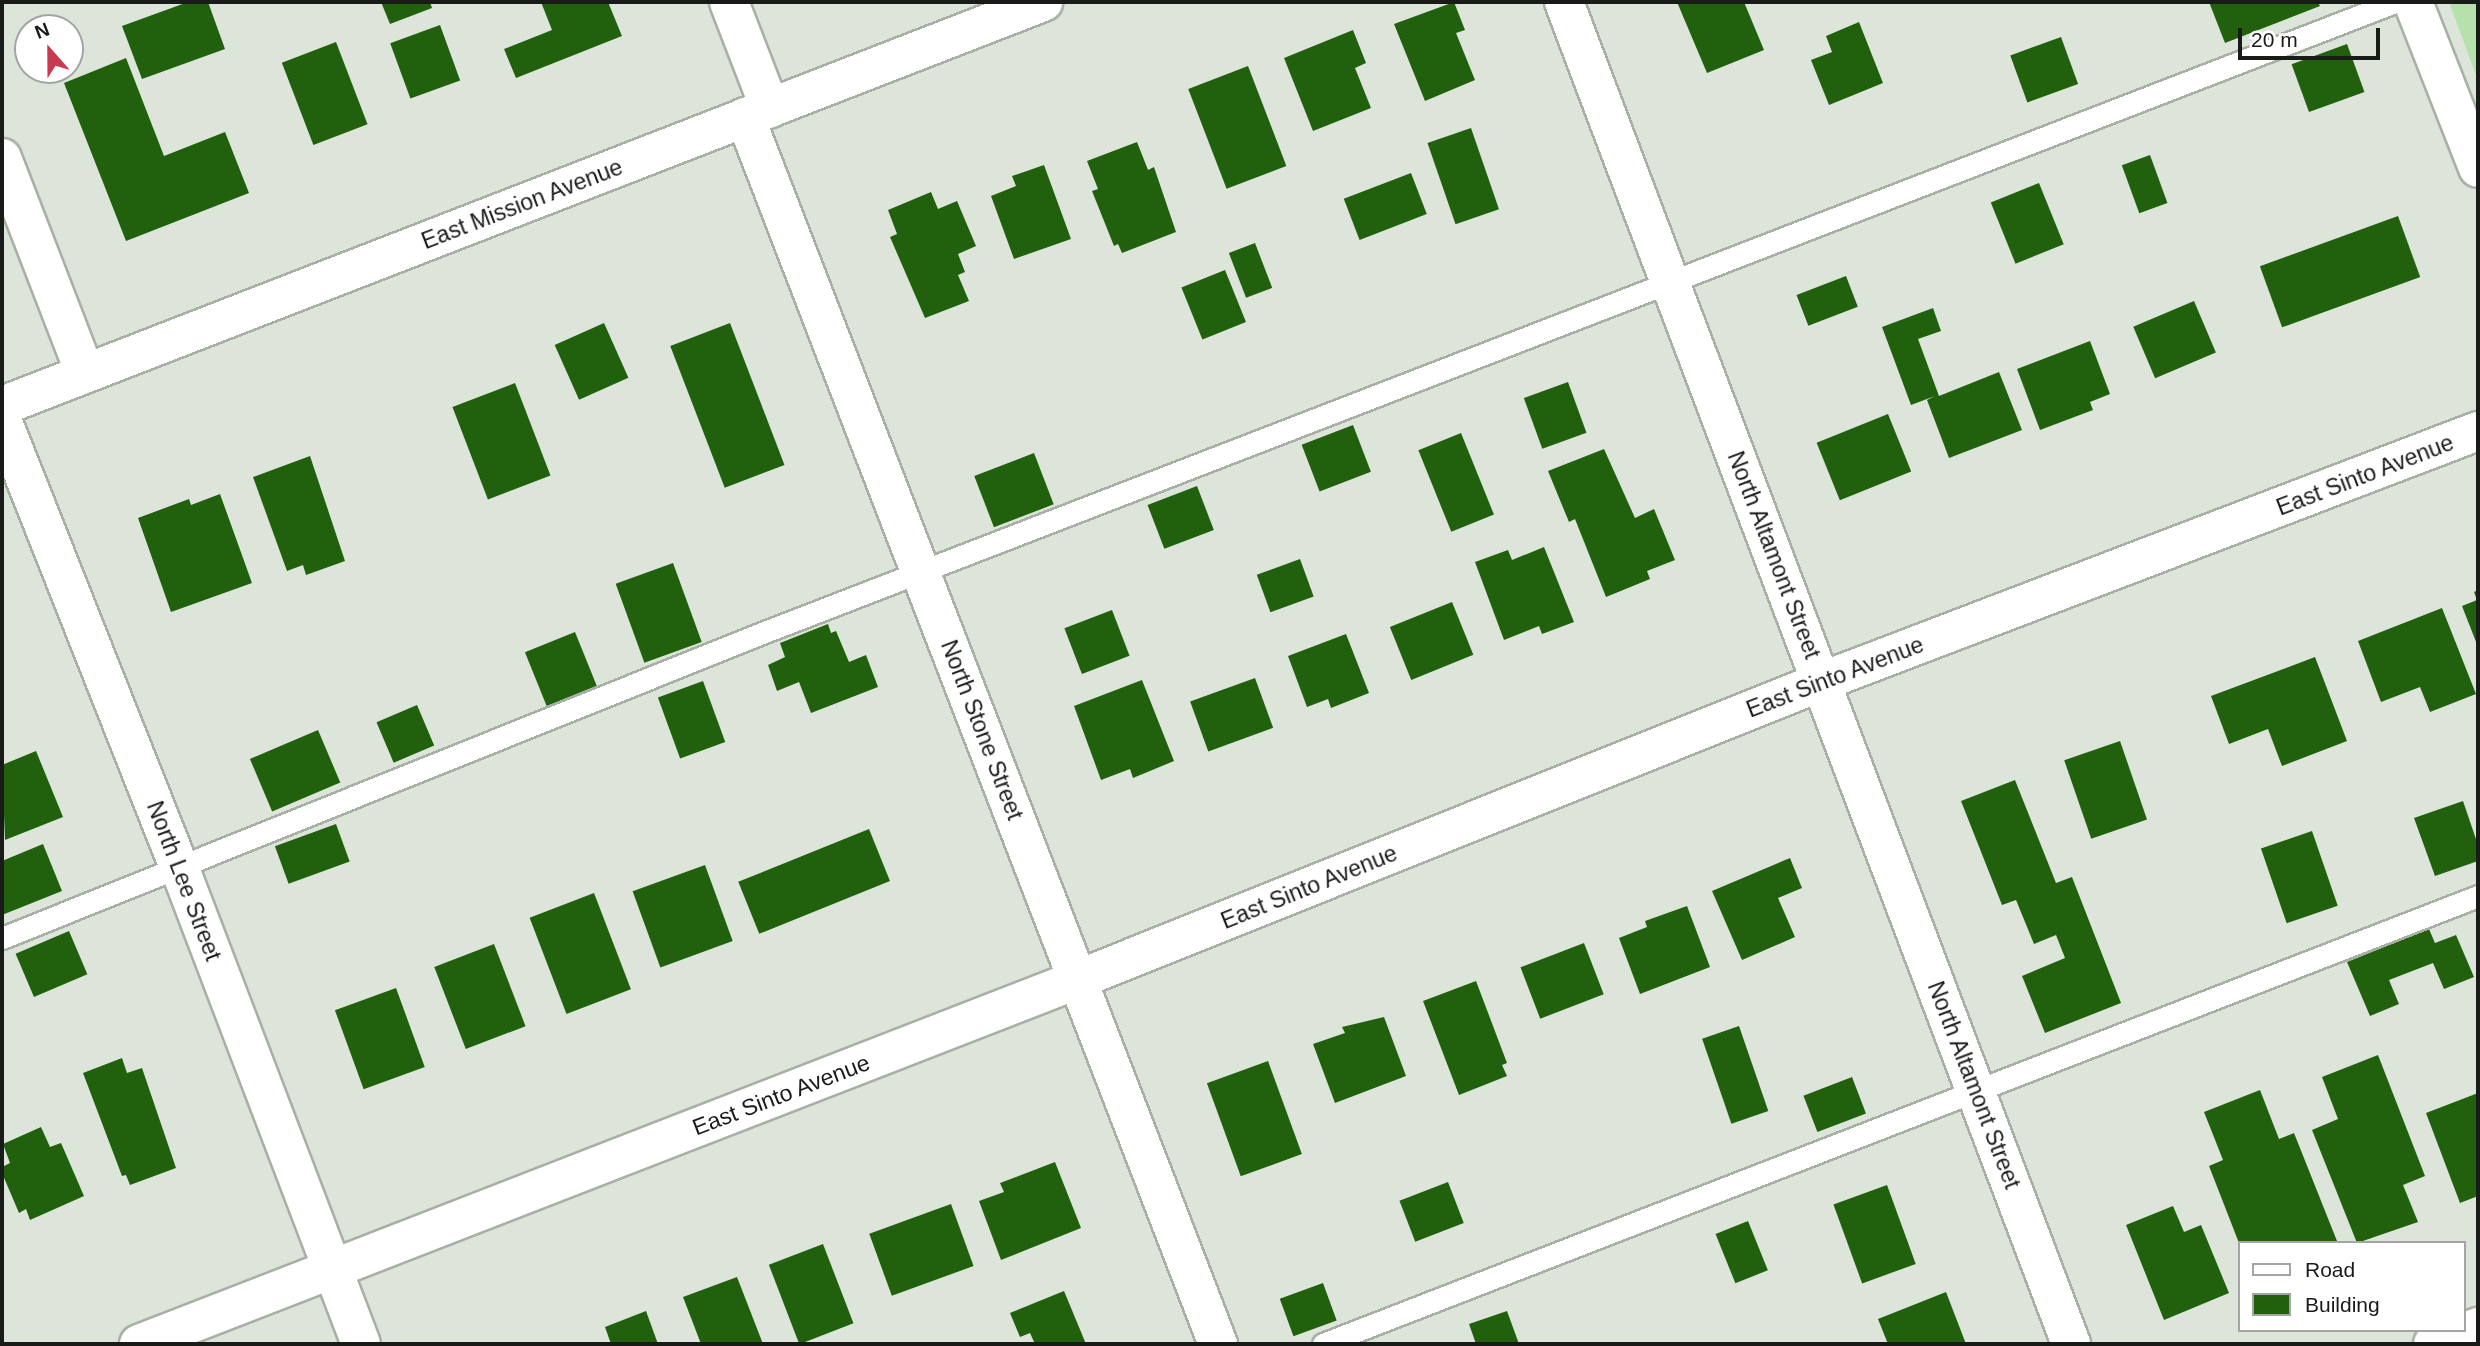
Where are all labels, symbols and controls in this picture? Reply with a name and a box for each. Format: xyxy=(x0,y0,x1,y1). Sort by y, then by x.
north arrow xyxy=(14,14,84,84)
scale bar xyxy=(2242,14,2384,58)
text: N xyxy=(32,19,52,43)
text: 20 m xyxy=(2251,28,2298,51)
street label: East Mission Avenue xyxy=(417,153,627,255)
street label: East Sinto Avenue xyxy=(2272,428,2458,522)
street label: North Altamont Street xyxy=(1721,447,1827,663)
street label: East Sinto Avenue xyxy=(1742,630,1928,724)
street label: North Stone Street xyxy=(935,636,1029,824)
street label: North Lee Street xyxy=(141,797,227,965)
street label: East Sinto Avenue xyxy=(1216,839,1402,935)
street label: North Altamont Street xyxy=(1921,977,2027,1193)
street label: East Sinto Avenue xyxy=(688,1048,874,1142)
legend xyxy=(2238,1241,2466,1332)
text: Road xyxy=(2305,1258,2355,1281)
text: Building xyxy=(2305,1293,2380,1316)

